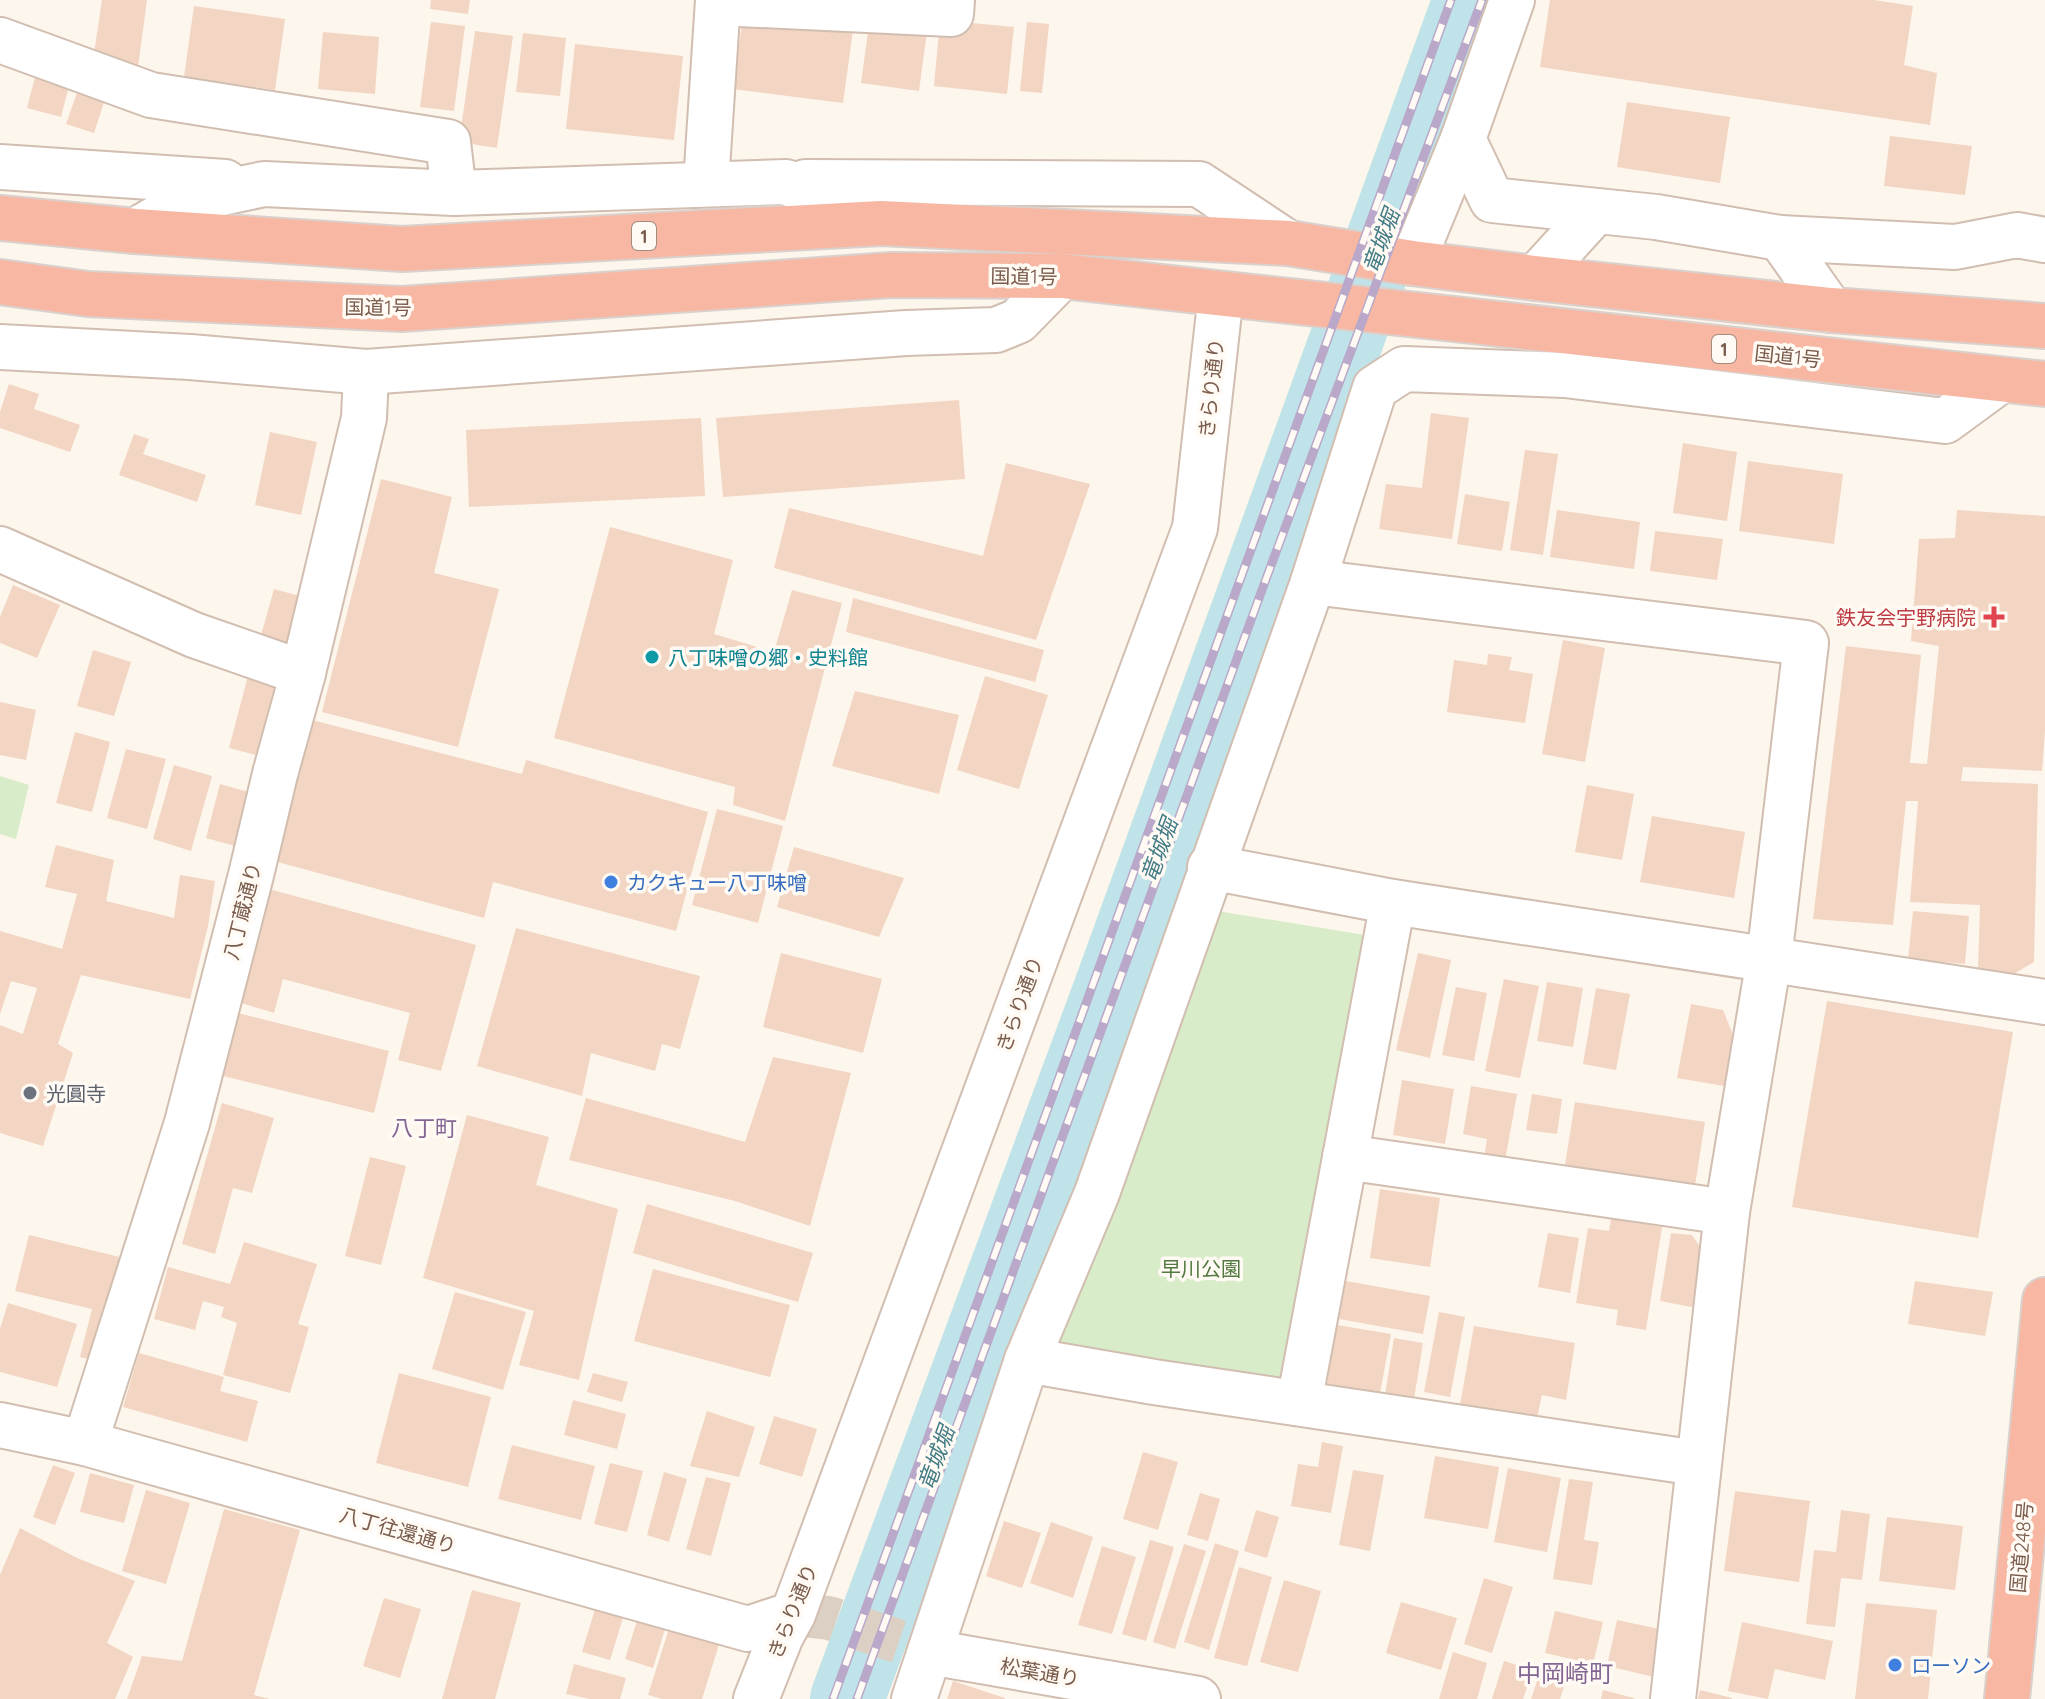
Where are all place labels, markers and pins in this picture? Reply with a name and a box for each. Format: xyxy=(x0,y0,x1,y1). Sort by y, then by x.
place label: 鉄友会宇野病院 xyxy=(1836,605,1976,630)
marker: 鉄友会宇野病院 xyxy=(1983,606,2005,628)
place label: 八丁味噌の郷・史料館 xyxy=(668,645,868,670)
marker: 八丁味噌の郷・史料館 xyxy=(643,648,661,666)
place label: カクキュー八丁味噌 xyxy=(627,870,807,895)
marker: カクキュー八丁味噌 xyxy=(602,873,620,891)
place label: 光圓寺 xyxy=(46,1081,106,1106)
marker: 光圓寺 xyxy=(21,1084,39,1102)
place label: ローソン xyxy=(1911,1653,1991,1678)
marker: ローソン xyxy=(1886,1656,1904,1674)

